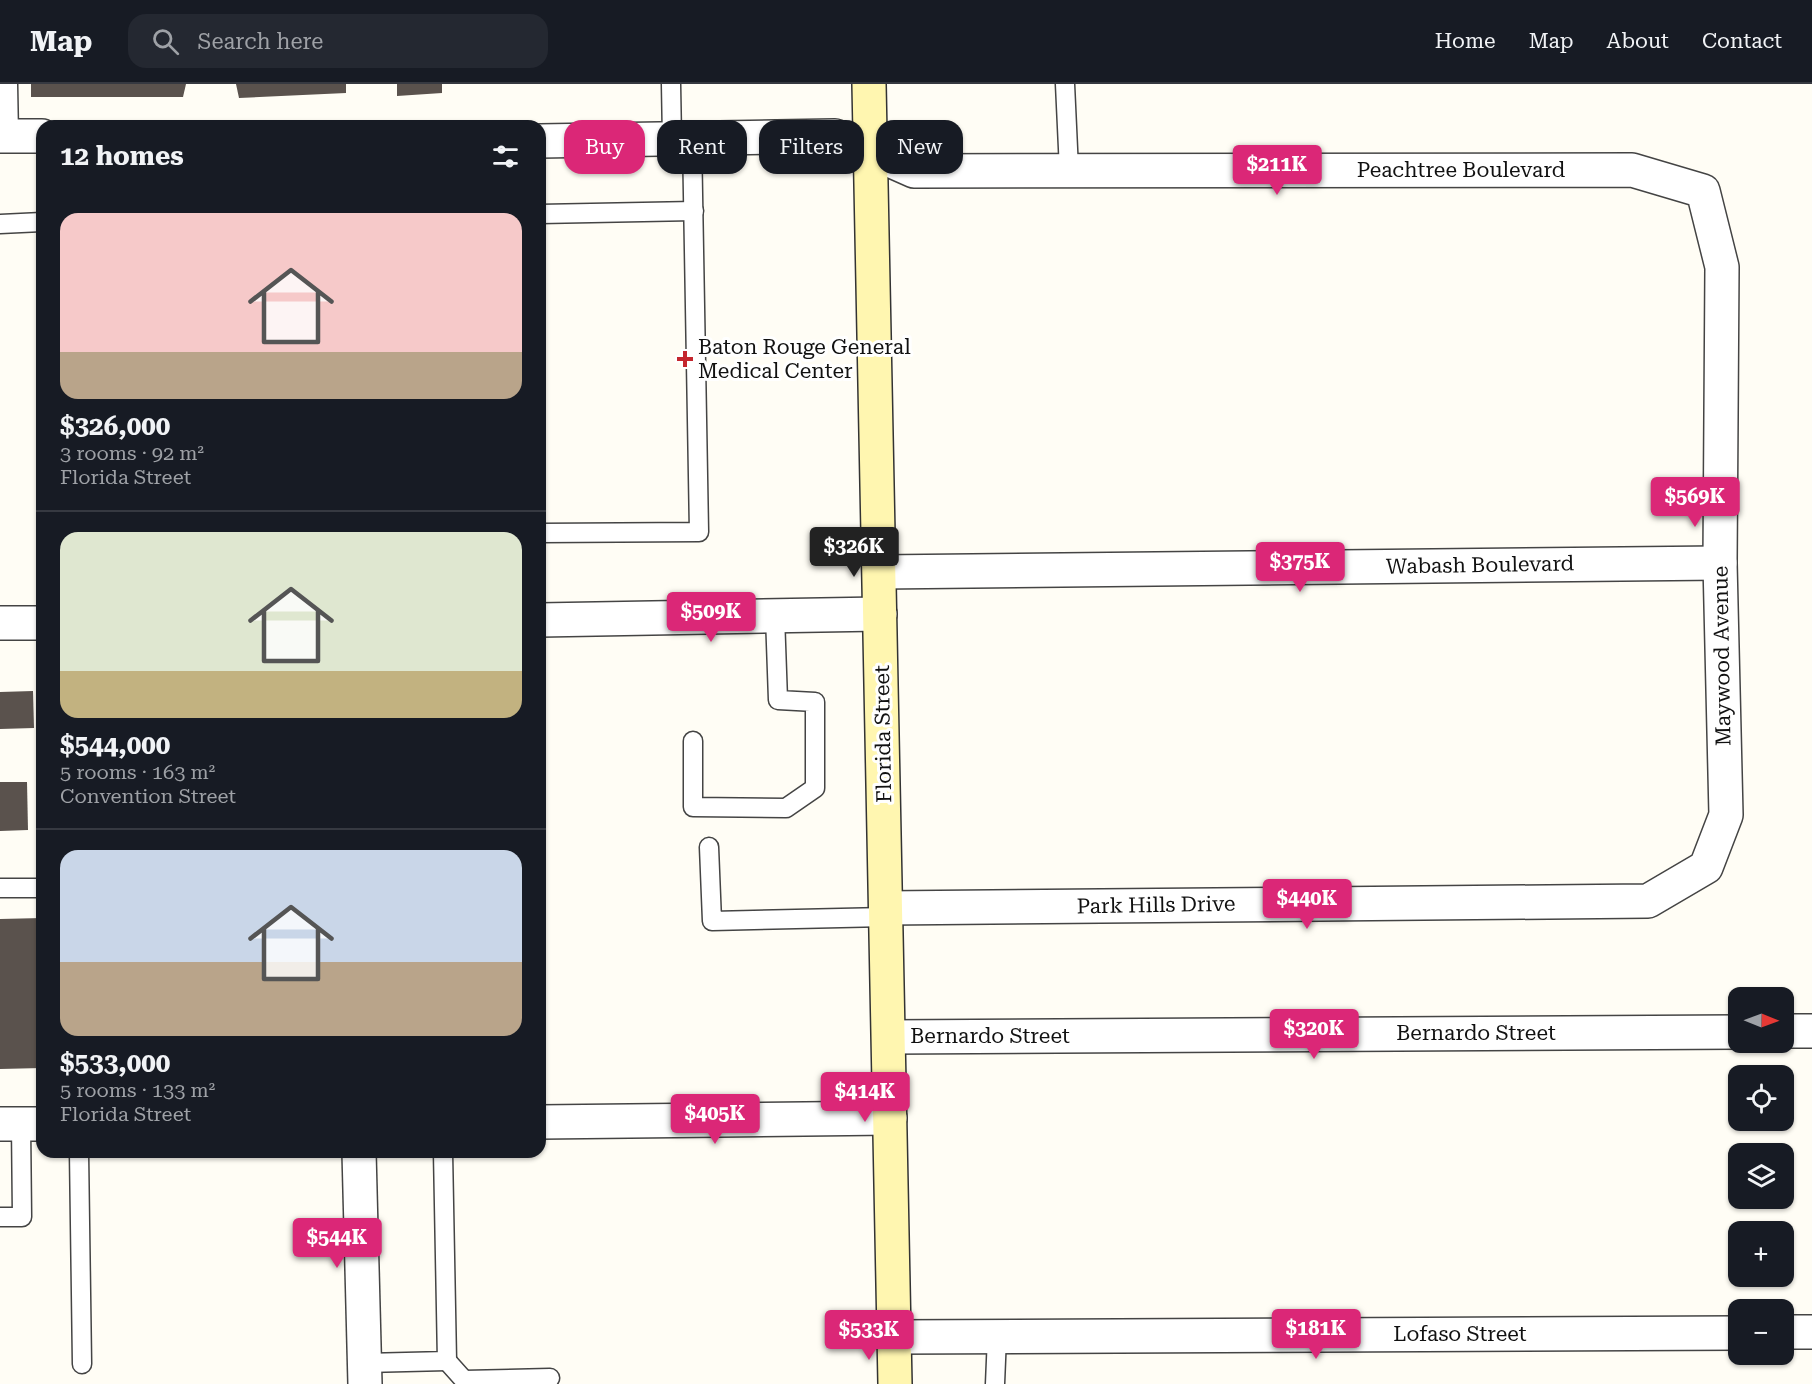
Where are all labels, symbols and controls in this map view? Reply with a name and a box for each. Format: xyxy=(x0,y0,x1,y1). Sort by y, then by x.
search box xyxy=(128,14,548,68)
text: Map xyxy=(30,25,92,58)
icon: search xyxy=(149,25,182,58)
text: Search here xyxy=(197,29,323,54)
text: Home xyxy=(1435,29,1496,53)
text: Map xyxy=(1529,29,1574,53)
text: About xyxy=(1607,29,1669,53)
text: Contact xyxy=(1702,29,1782,53)
chip: Buy xyxy=(564,120,645,174)
chip: Rent xyxy=(657,120,747,174)
chip: Filters xyxy=(759,120,864,174)
chip: New xyxy=(876,120,963,174)
icon: filters xyxy=(489,140,522,173)
text: 12 homes xyxy=(60,141,184,171)
pin: $211K xyxy=(1235,145,1319,196)
text: $211K xyxy=(1247,152,1307,176)
street label: Peachtree Boulevard xyxy=(1357,158,1566,182)
icon: home xyxy=(237,252,345,360)
place label: Baton Rouge General Medical Center xyxy=(698,335,911,383)
marker: Baton Rouge General Medical Center xyxy=(676,350,694,368)
text: $326,000 xyxy=(60,411,170,441)
text: 3 rooms · 92 m² xyxy=(60,441,204,465)
text: Florida Street xyxy=(60,465,191,489)
pin: $569K xyxy=(1653,477,1737,528)
text: $569K xyxy=(1665,484,1725,508)
pin: $326K xyxy=(812,527,896,578)
text: $326K xyxy=(824,534,884,558)
pin: $375K xyxy=(1258,542,1342,593)
text: $375K xyxy=(1270,549,1330,573)
street label: Wabash Boulevard xyxy=(1386,551,1575,579)
street label: Maywood Avenue xyxy=(1708,566,1736,746)
icon: home xyxy=(237,571,345,679)
pin: $509K xyxy=(669,592,753,643)
text: $509K xyxy=(681,599,741,623)
street label: Florida Street xyxy=(870,665,896,803)
text: $544,000 xyxy=(60,730,170,760)
text: 5 rooms · 163 m² xyxy=(60,760,215,784)
text: Convention Street xyxy=(60,784,236,808)
pin: $440K xyxy=(1265,879,1349,930)
text: $440K xyxy=(1277,886,1337,910)
icon: home xyxy=(237,889,345,997)
street label: Park Hills Drive xyxy=(1076,892,1236,918)
north arrow xyxy=(1728,987,1794,1053)
map controls xyxy=(1728,987,1794,1365)
pin: $320K xyxy=(1272,1009,1356,1060)
text: $320K xyxy=(1284,1016,1344,1040)
street label: Bernardo Street xyxy=(1396,1021,1556,1045)
street label: Bernardo Street xyxy=(910,1024,1070,1048)
text: $533,000 xyxy=(60,1048,170,1078)
button: locate xyxy=(1728,1065,1794,1131)
pin: $414K xyxy=(823,1072,907,1123)
text: 5 rooms · 133 m² xyxy=(60,1078,215,1102)
text: $414K xyxy=(835,1079,895,1103)
pin: $405K xyxy=(673,1094,757,1145)
text: $405K xyxy=(685,1101,745,1125)
text: Florida Street xyxy=(60,1102,191,1126)
button: layers xyxy=(1728,1143,1794,1209)
pin: $544K xyxy=(295,1218,379,1269)
button: + xyxy=(1728,1221,1794,1287)
text: $544K xyxy=(307,1225,367,1249)
button: − xyxy=(1728,1299,1794,1365)
pin: $181K xyxy=(1274,1309,1358,1360)
pin: $533K xyxy=(827,1310,911,1361)
text: $181K xyxy=(1286,1316,1346,1340)
text: $533K xyxy=(839,1317,899,1341)
street label: Lofaso Street xyxy=(1393,1322,1527,1346)

